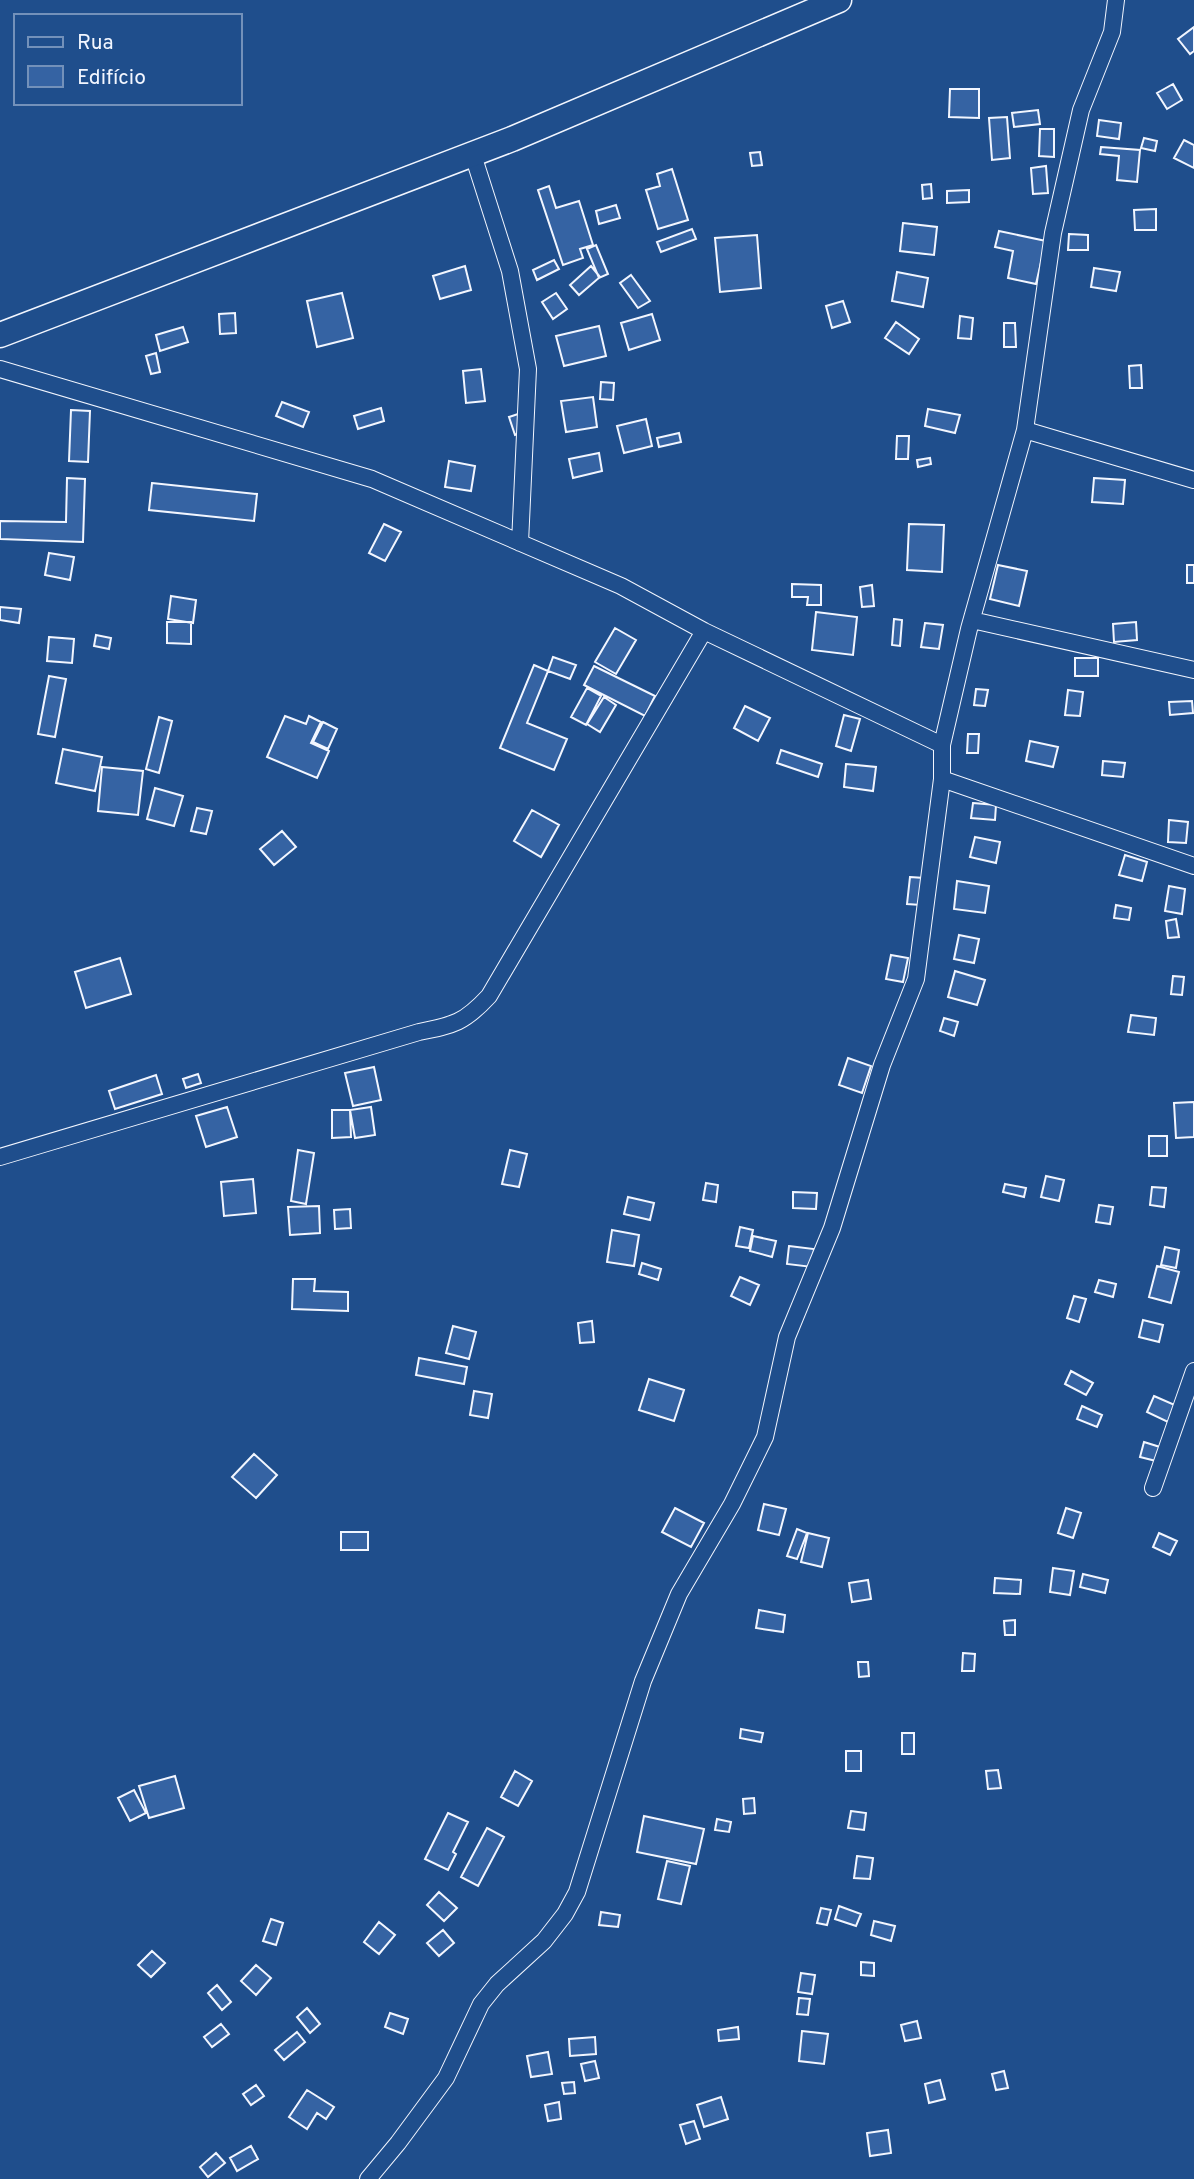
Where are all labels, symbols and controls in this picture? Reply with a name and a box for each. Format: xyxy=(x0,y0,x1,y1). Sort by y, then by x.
legend xyxy=(14,14,242,105)
text: Rua xyxy=(77,30,114,57)
text: Edifício xyxy=(77,65,146,92)

